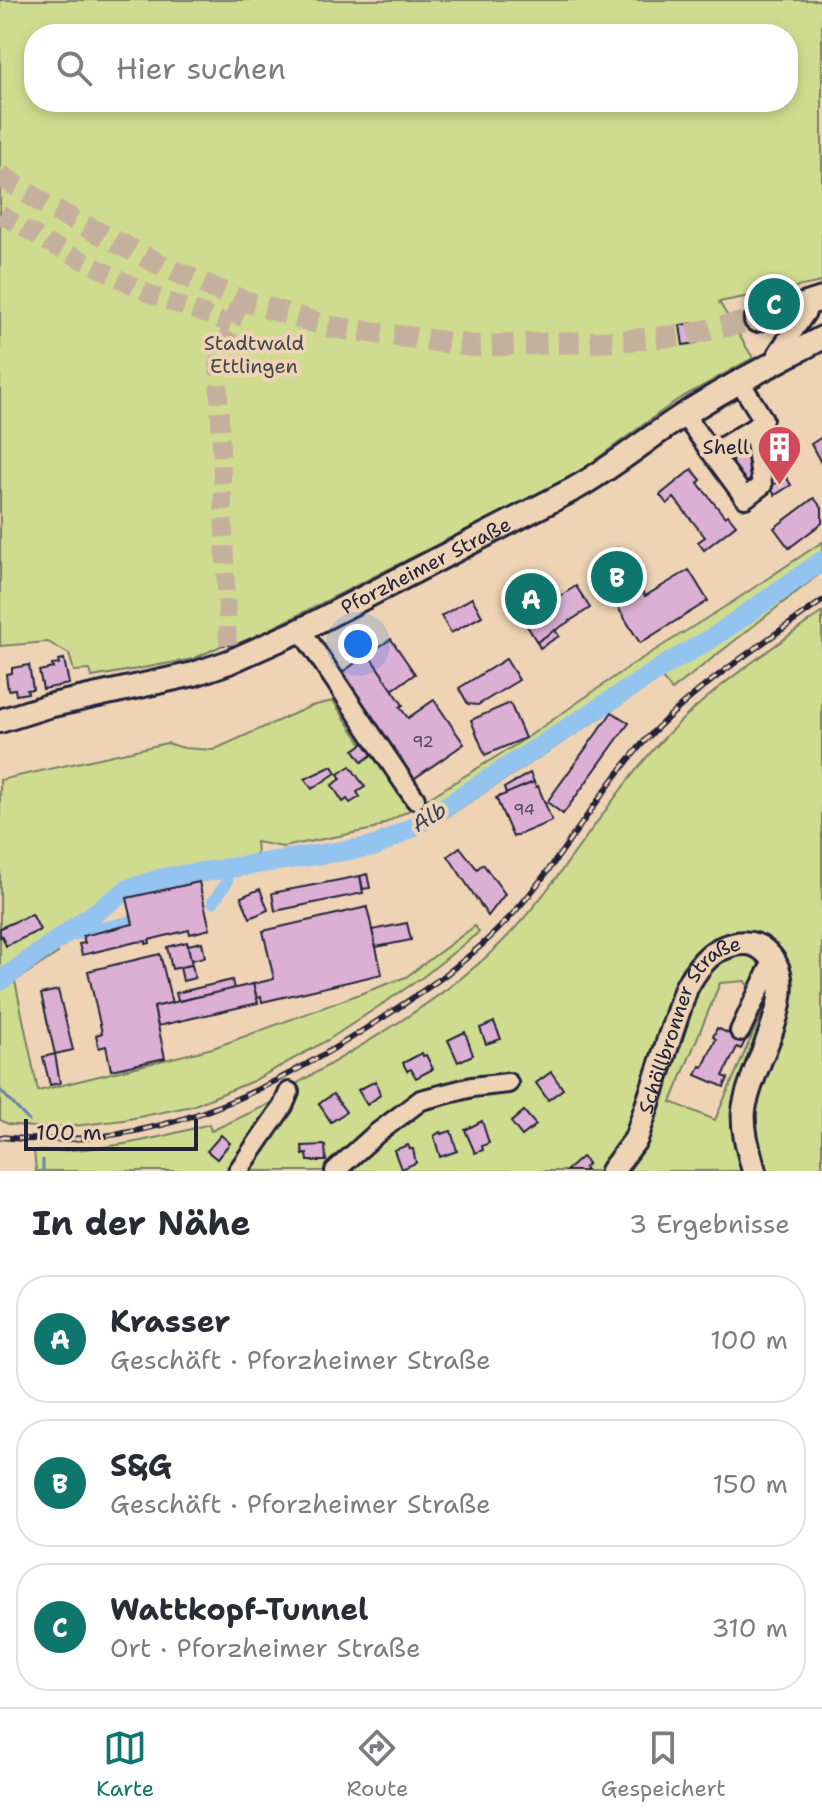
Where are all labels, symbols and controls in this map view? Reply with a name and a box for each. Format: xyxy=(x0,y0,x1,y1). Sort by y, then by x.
search box xyxy=(24,24,798,112)
icon: search xyxy=(52,46,96,90)
text: Hier suchen xyxy=(116,48,286,89)
pin: C xyxy=(748,274,800,334)
park label: Stadtwald Ettlingen xyxy=(204,330,305,379)
building icon: Shell xyxy=(756,423,804,486)
place label: Shell xyxy=(703,434,749,460)
street label: Pforzheimer Straße xyxy=(336,511,515,620)
pin: B xyxy=(591,547,643,607)
pin: A xyxy=(505,569,557,629)
your location xyxy=(338,624,378,664)
house number: 92 xyxy=(412,731,434,752)
water label: Alb xyxy=(406,795,452,839)
house number: 94 xyxy=(513,799,535,820)
street label: Schöllbronner Straße xyxy=(632,930,743,1117)
scale bar xyxy=(24,1115,198,1151)
text: 100 m xyxy=(36,1118,102,1147)
text: In der Nähe xyxy=(32,1200,251,1246)
text: 3 Ergebnisse xyxy=(629,1206,790,1241)
text: Krasser xyxy=(110,1301,230,1342)
text: A xyxy=(50,1322,70,1357)
text: 100 m xyxy=(710,1322,788,1357)
text: Geschäft · Pforzheimer Straße xyxy=(110,1342,491,1377)
text: S&G xyxy=(110,1445,172,1486)
text: B xyxy=(52,1466,68,1501)
text: 150 m xyxy=(712,1466,788,1501)
text: Geschäft · Pforzheimer Straße xyxy=(110,1486,491,1521)
text: Wattkopf-Tunnel xyxy=(110,1589,368,1630)
text: C xyxy=(52,1610,68,1645)
text: 310 m xyxy=(712,1610,788,1645)
text: Ort · Pforzheimer Straße xyxy=(110,1630,421,1665)
tab: Karte xyxy=(96,1726,154,1803)
tab: Route xyxy=(347,1726,408,1803)
tab: Gespeichert xyxy=(601,1726,726,1803)

